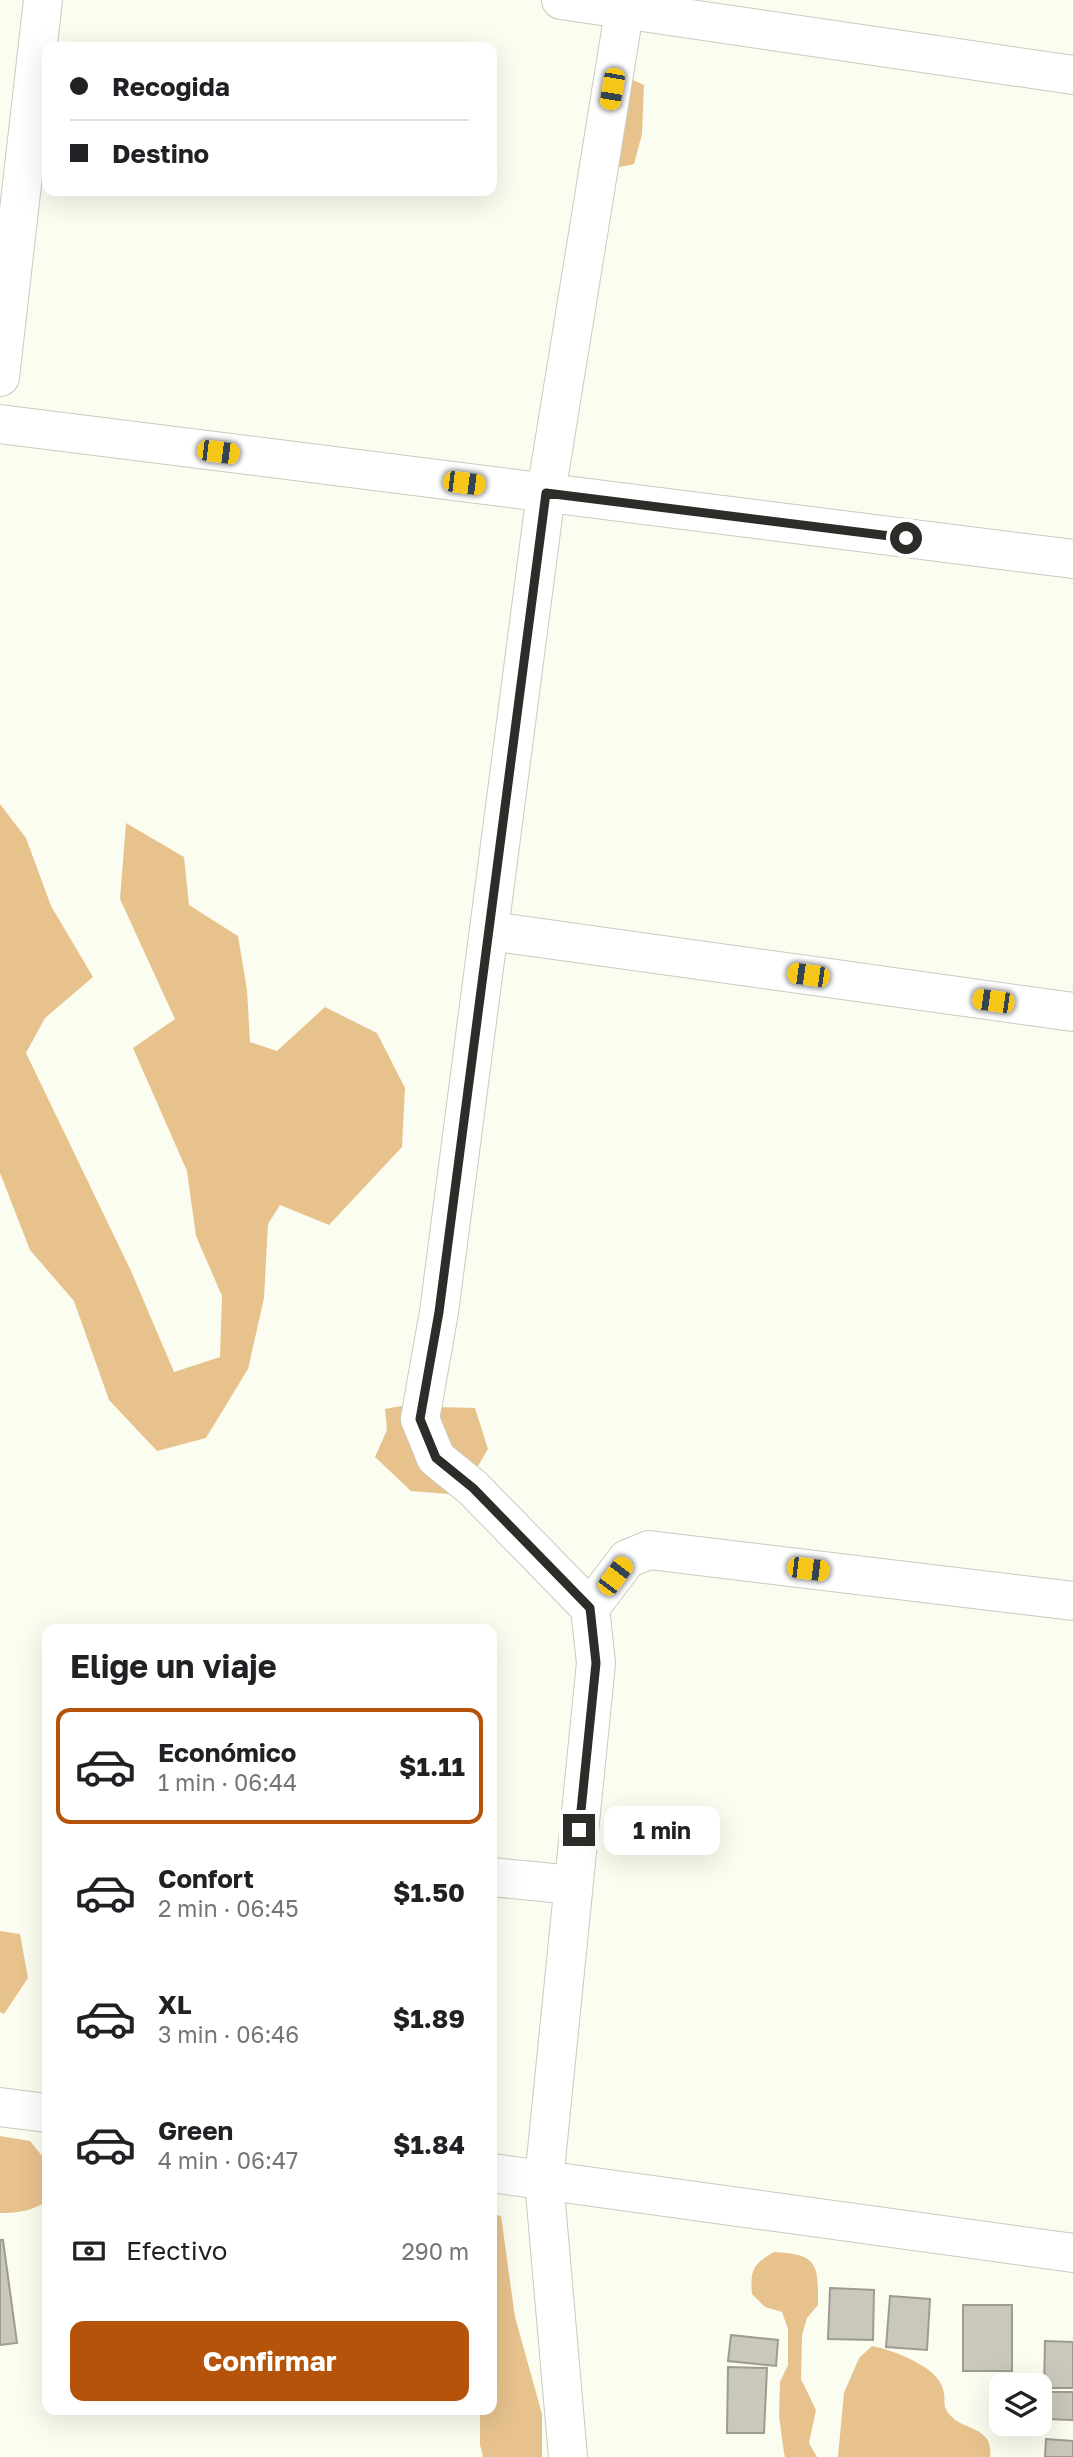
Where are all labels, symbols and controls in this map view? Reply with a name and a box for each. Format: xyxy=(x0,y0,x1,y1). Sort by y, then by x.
car xyxy=(599,66,626,112)
text: Recogida xyxy=(112,71,230,102)
text: Destino xyxy=(112,138,209,169)
car xyxy=(196,439,241,465)
car xyxy=(442,470,487,496)
route start xyxy=(890,522,922,554)
car xyxy=(786,962,831,988)
car xyxy=(971,988,1016,1014)
car xyxy=(594,1553,637,1599)
car xyxy=(786,1556,831,1582)
text: Elige un viaje xyxy=(70,1647,277,1685)
icon: car xyxy=(74,1735,137,1798)
text: Económico xyxy=(158,1737,296,1768)
text: $1.11 xyxy=(399,1751,465,1782)
text: 1 min · 06:44 xyxy=(158,1768,297,1796)
callout: 1 min xyxy=(604,1806,719,1854)
route end xyxy=(563,1814,595,1846)
text: 1 min xyxy=(633,1816,691,1844)
icon: car xyxy=(74,1861,137,1924)
text: Confort xyxy=(158,1863,254,1894)
text: $1.50 xyxy=(393,1877,465,1908)
text: 2 min · 06:45 xyxy=(158,1894,299,1922)
icon: car xyxy=(74,1987,137,2050)
text: XL xyxy=(158,1989,192,2020)
text: $1.89 xyxy=(393,2003,465,2034)
text: 3 min · 06:46 xyxy=(158,2020,299,2048)
icon: car xyxy=(74,2113,137,2176)
text: Green xyxy=(158,2115,233,2146)
text: $1.84 xyxy=(393,2129,465,2160)
text: 4 min · 06:47 xyxy=(158,2146,298,2174)
icon: cash xyxy=(70,2232,108,2270)
text: Efectivo xyxy=(126,2235,227,2266)
text: 290 m xyxy=(401,2237,469,2265)
button: Confirmar xyxy=(70,2321,469,2401)
map controls xyxy=(989,2373,1052,2436)
button: layers xyxy=(989,2373,1052,2436)

